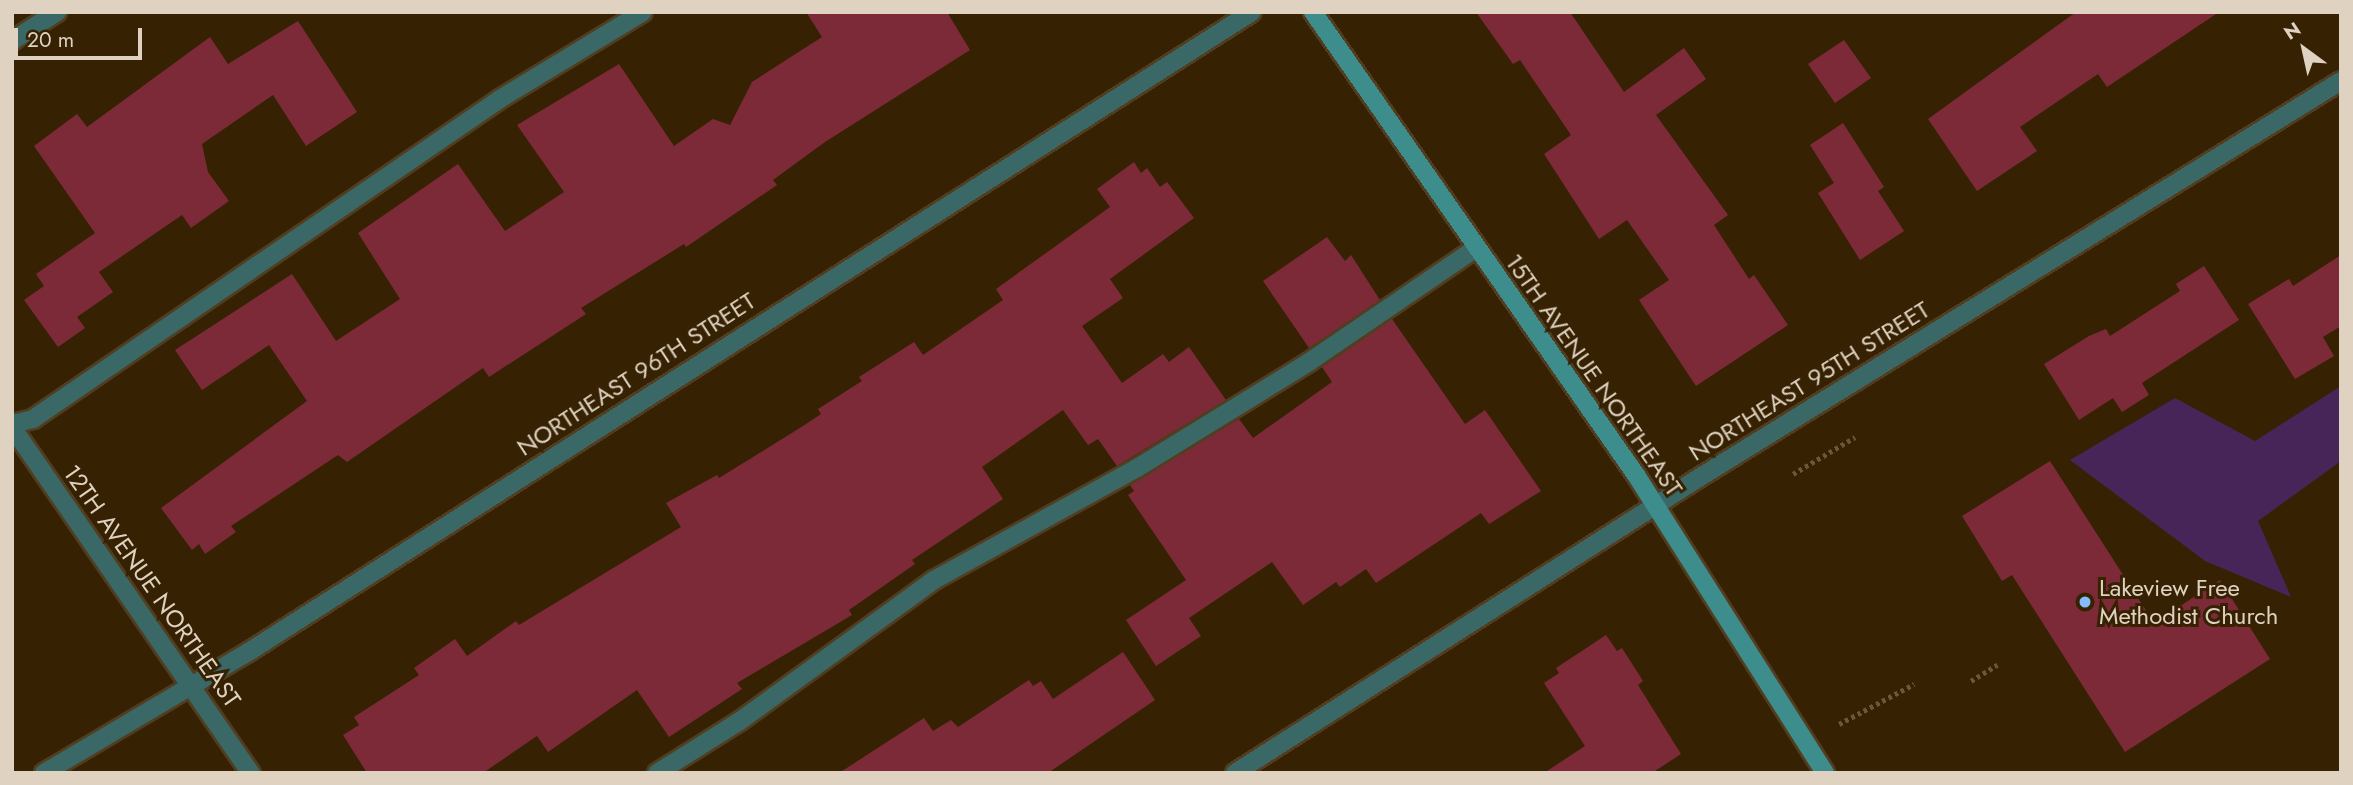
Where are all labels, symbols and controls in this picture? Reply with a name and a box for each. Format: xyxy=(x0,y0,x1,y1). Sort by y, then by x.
scale bar xyxy=(18,14,145,58)
north arrow xyxy=(2269,14,2339,84)
text: N xyxy=(2279,16,2306,46)
text: 20 m xyxy=(27,25,74,55)
street label: 15TH AVENUE NORTHEAST xyxy=(1499,248,1689,502)
street label: NORTHEAST 96TH STREET xyxy=(511,286,761,462)
street label: NORTHEAST 95TH STREET xyxy=(1683,295,1935,467)
street label: 12TH AVENUE NORTHEAST xyxy=(57,459,247,713)
place label: Lakeview Free Methodist Church xyxy=(2099,574,2278,630)
marker: Lakeview Free Methodist Church xyxy=(2077,594,2093,610)

